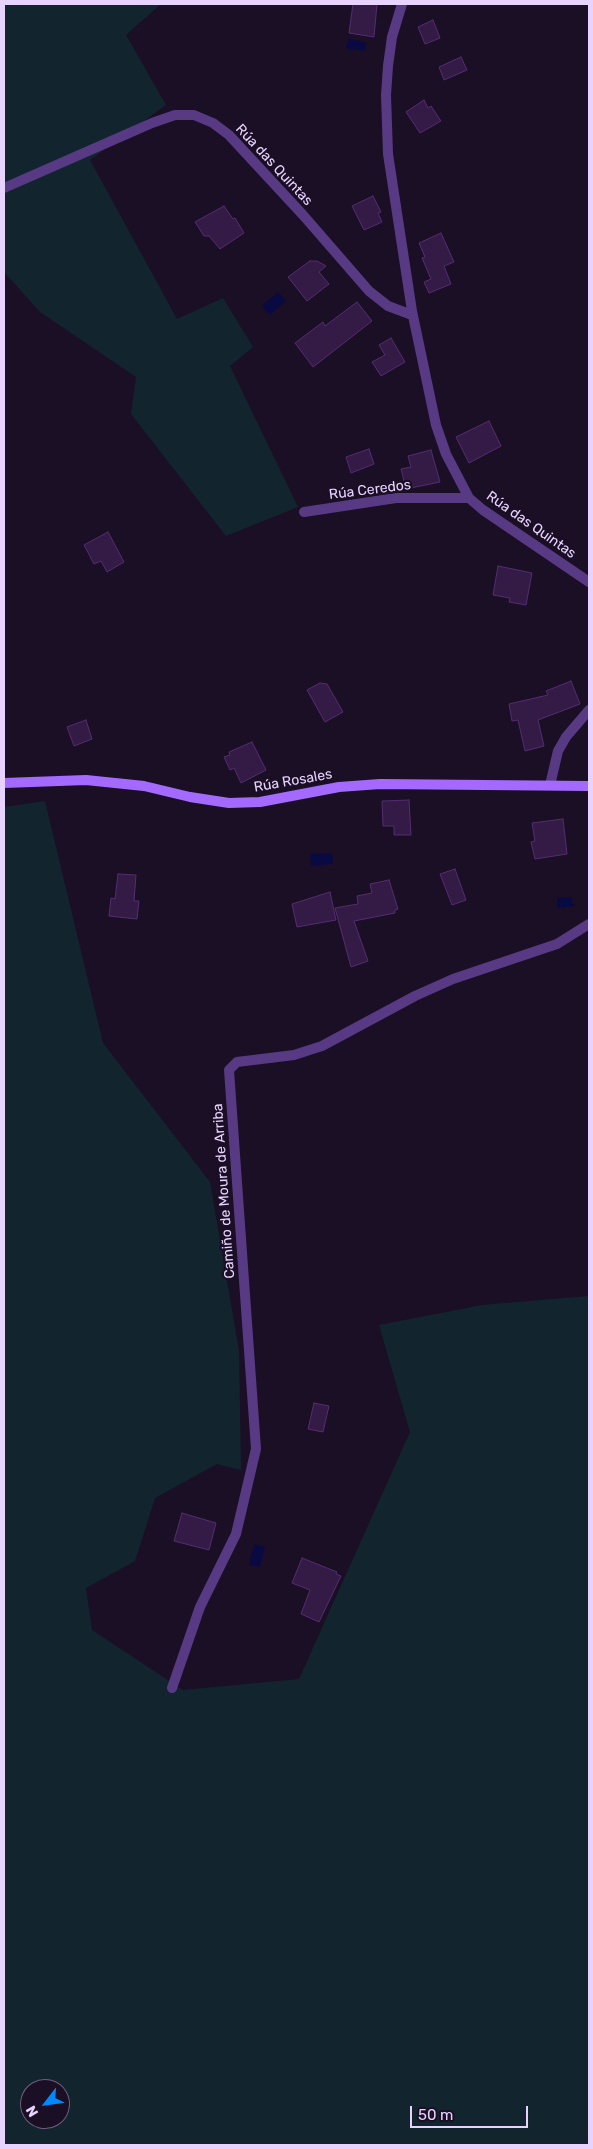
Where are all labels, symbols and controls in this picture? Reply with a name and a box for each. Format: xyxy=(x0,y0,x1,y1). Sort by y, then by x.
street label: Rúa das Quintas xyxy=(232,121,316,209)
street label: Rúa Ceredos xyxy=(328,477,412,503)
street label: Rúa das Quintas xyxy=(483,488,579,562)
street label: Rúa Rosales xyxy=(253,766,333,796)
street label: Camiño de Moura de Arriba xyxy=(210,1103,238,1279)
north arrow xyxy=(20,2079,70,2129)
scale bar xyxy=(413,2096,530,2128)
text: N xyxy=(23,2103,42,2120)
text: 50 m xyxy=(418,2106,453,2124)

